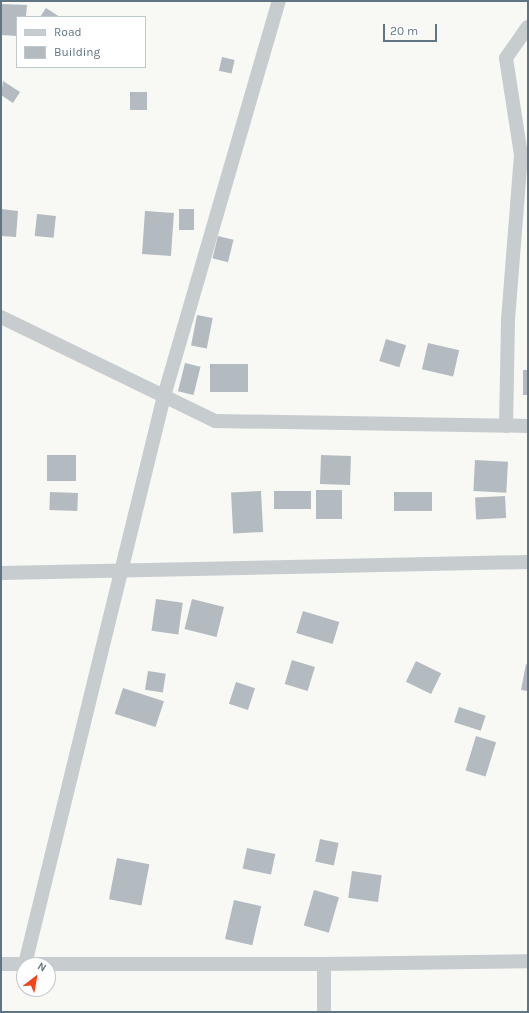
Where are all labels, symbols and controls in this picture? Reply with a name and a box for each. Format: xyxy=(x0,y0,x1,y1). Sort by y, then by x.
legend xyxy=(16,16,146,68)
scale bar xyxy=(385,16,439,42)
text: 20 m xyxy=(390,24,418,38)
text: Road xyxy=(54,25,82,39)
text: Building xyxy=(54,45,100,59)
north arrow xyxy=(16,957,56,997)
text: N xyxy=(35,960,49,975)

